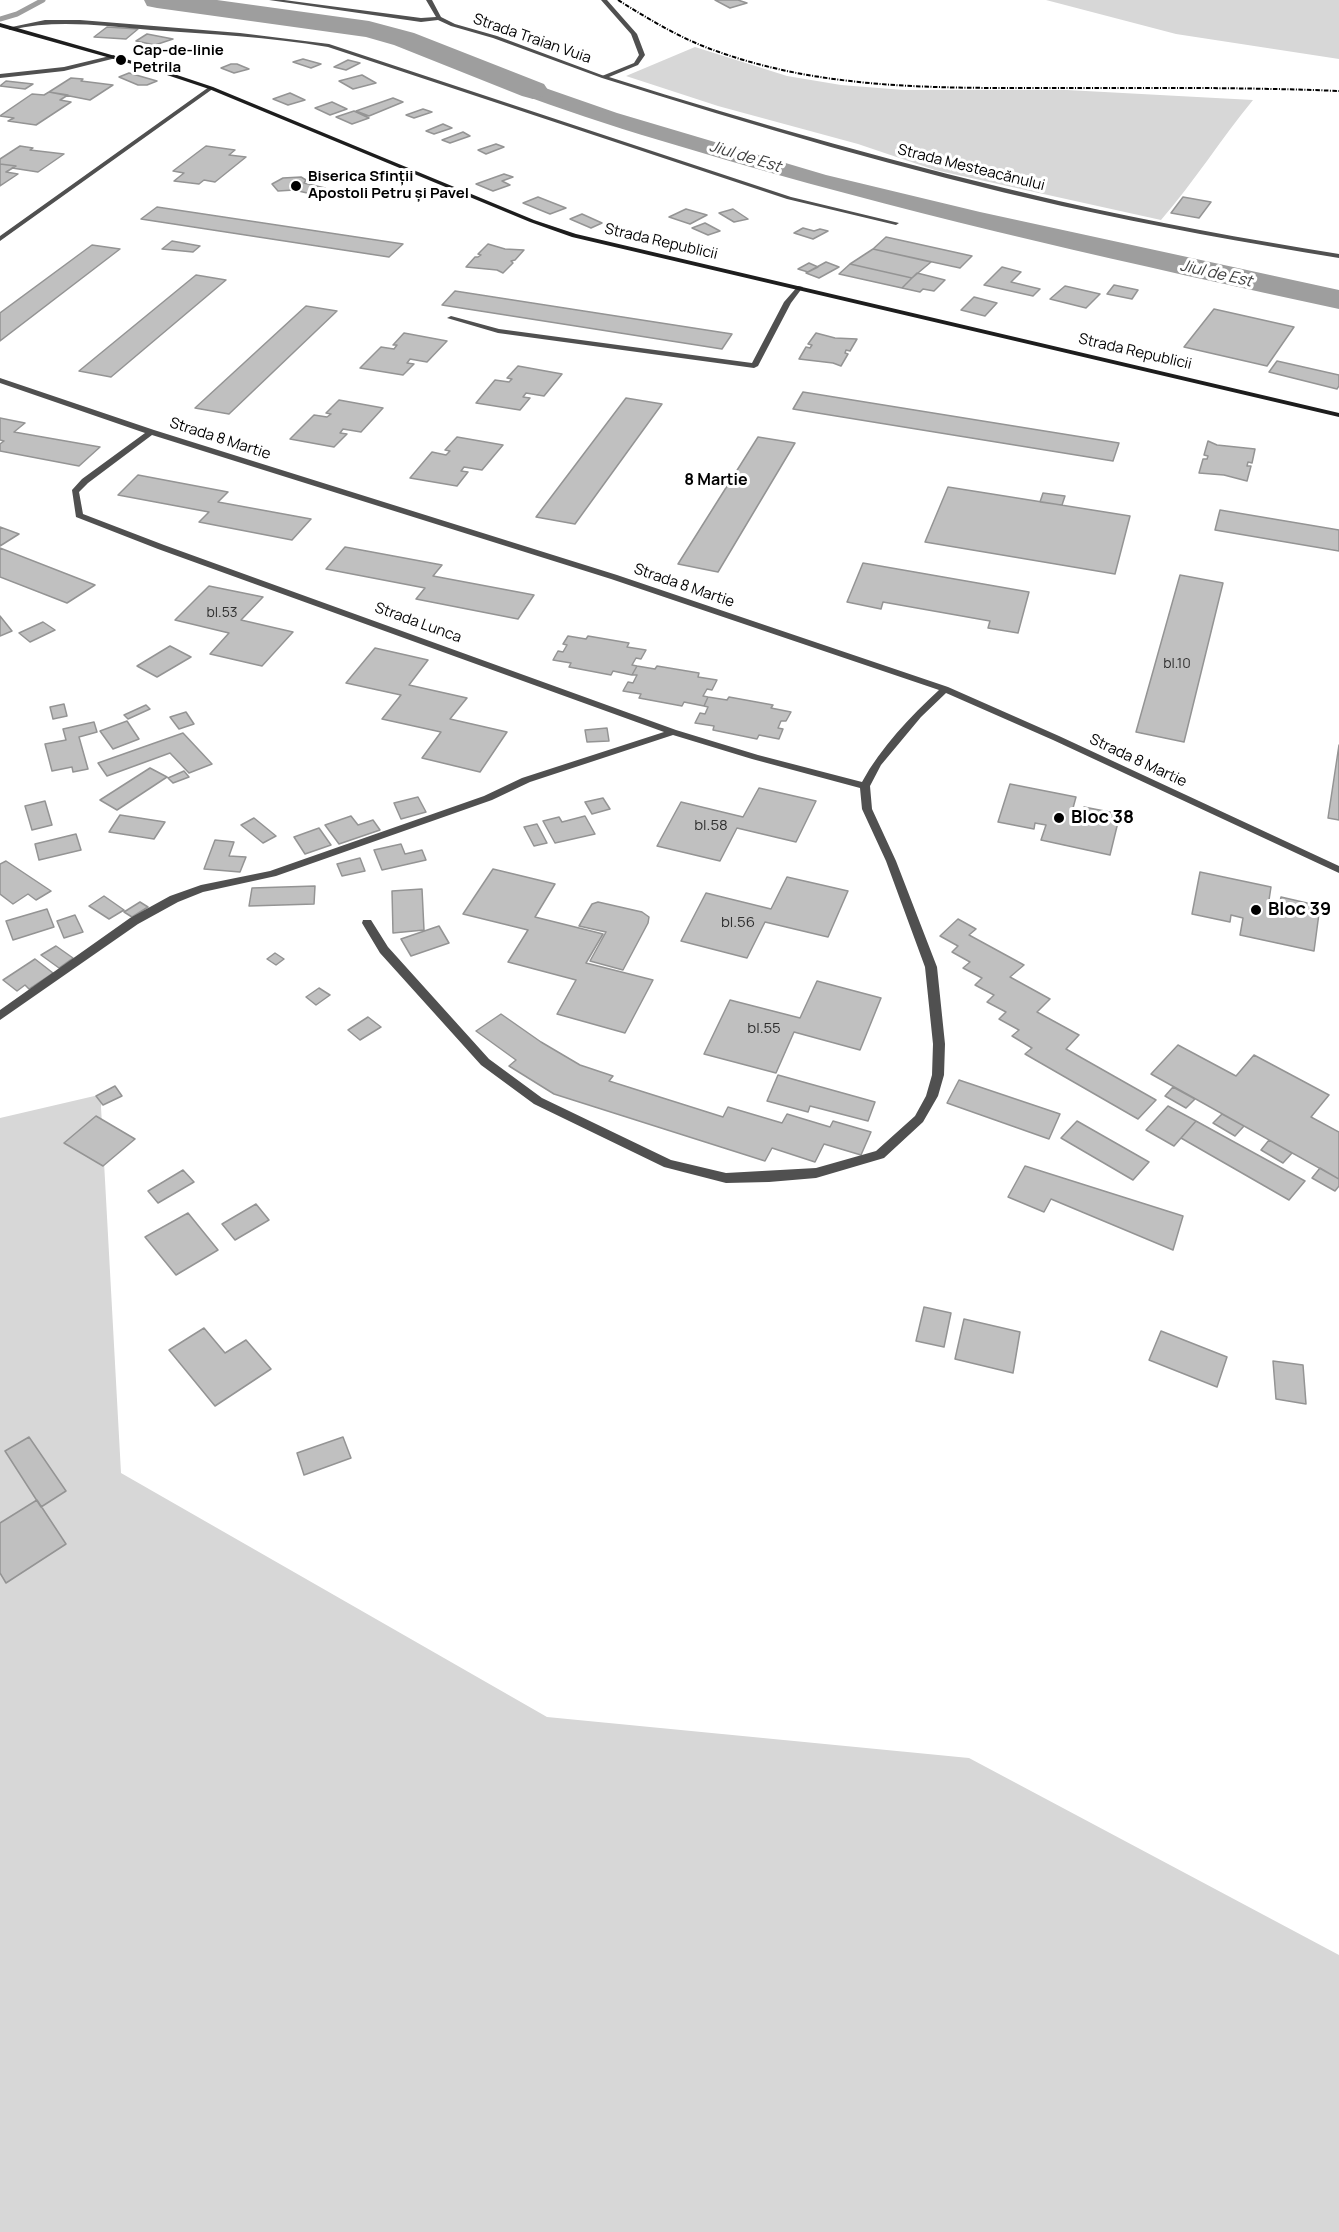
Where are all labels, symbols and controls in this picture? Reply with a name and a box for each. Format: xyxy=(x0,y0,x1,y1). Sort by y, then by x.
street label: Strada Traian Vuia xyxy=(471,10,593,68)
place label: Cap-de-linie Petrila xyxy=(133,42,224,77)
marker: Cap-de-linie Petrila xyxy=(114,53,128,67)
water label: Jiul de Est xyxy=(707,137,783,177)
street label: Strada Mesteacănului xyxy=(895,141,1047,195)
place label: Biserica Sfinții Apostoli Petru și Pavel xyxy=(308,168,469,203)
marker: Biserica Sfinții Apostoli Petru și Pavel xyxy=(289,179,303,193)
street label: Strada Republicii xyxy=(603,220,719,264)
water label: Jiul de Est xyxy=(1178,256,1254,292)
street label: Strada Republicii xyxy=(1077,330,1193,374)
street label: Strada 8 Martie xyxy=(167,414,273,464)
district label: 8 Martie xyxy=(684,471,748,491)
street label: Strada 8 Martie xyxy=(631,560,737,612)
street label: Strada Lunca xyxy=(372,599,464,647)
house number: bl.53 xyxy=(207,605,237,621)
house number: bl.10 xyxy=(1163,656,1191,672)
street label: Strada 8 Martie xyxy=(1087,731,1189,791)
place label: Bloc 38 xyxy=(1071,807,1134,829)
marker: Bloc 38 xyxy=(1052,811,1066,825)
house number: bl.58 xyxy=(694,817,728,835)
place label: Bloc 39 xyxy=(1268,899,1331,921)
marker: Bloc 39 xyxy=(1249,903,1263,917)
house number: bl.56 xyxy=(721,914,755,932)
house number: bl.55 xyxy=(747,1020,781,1038)

